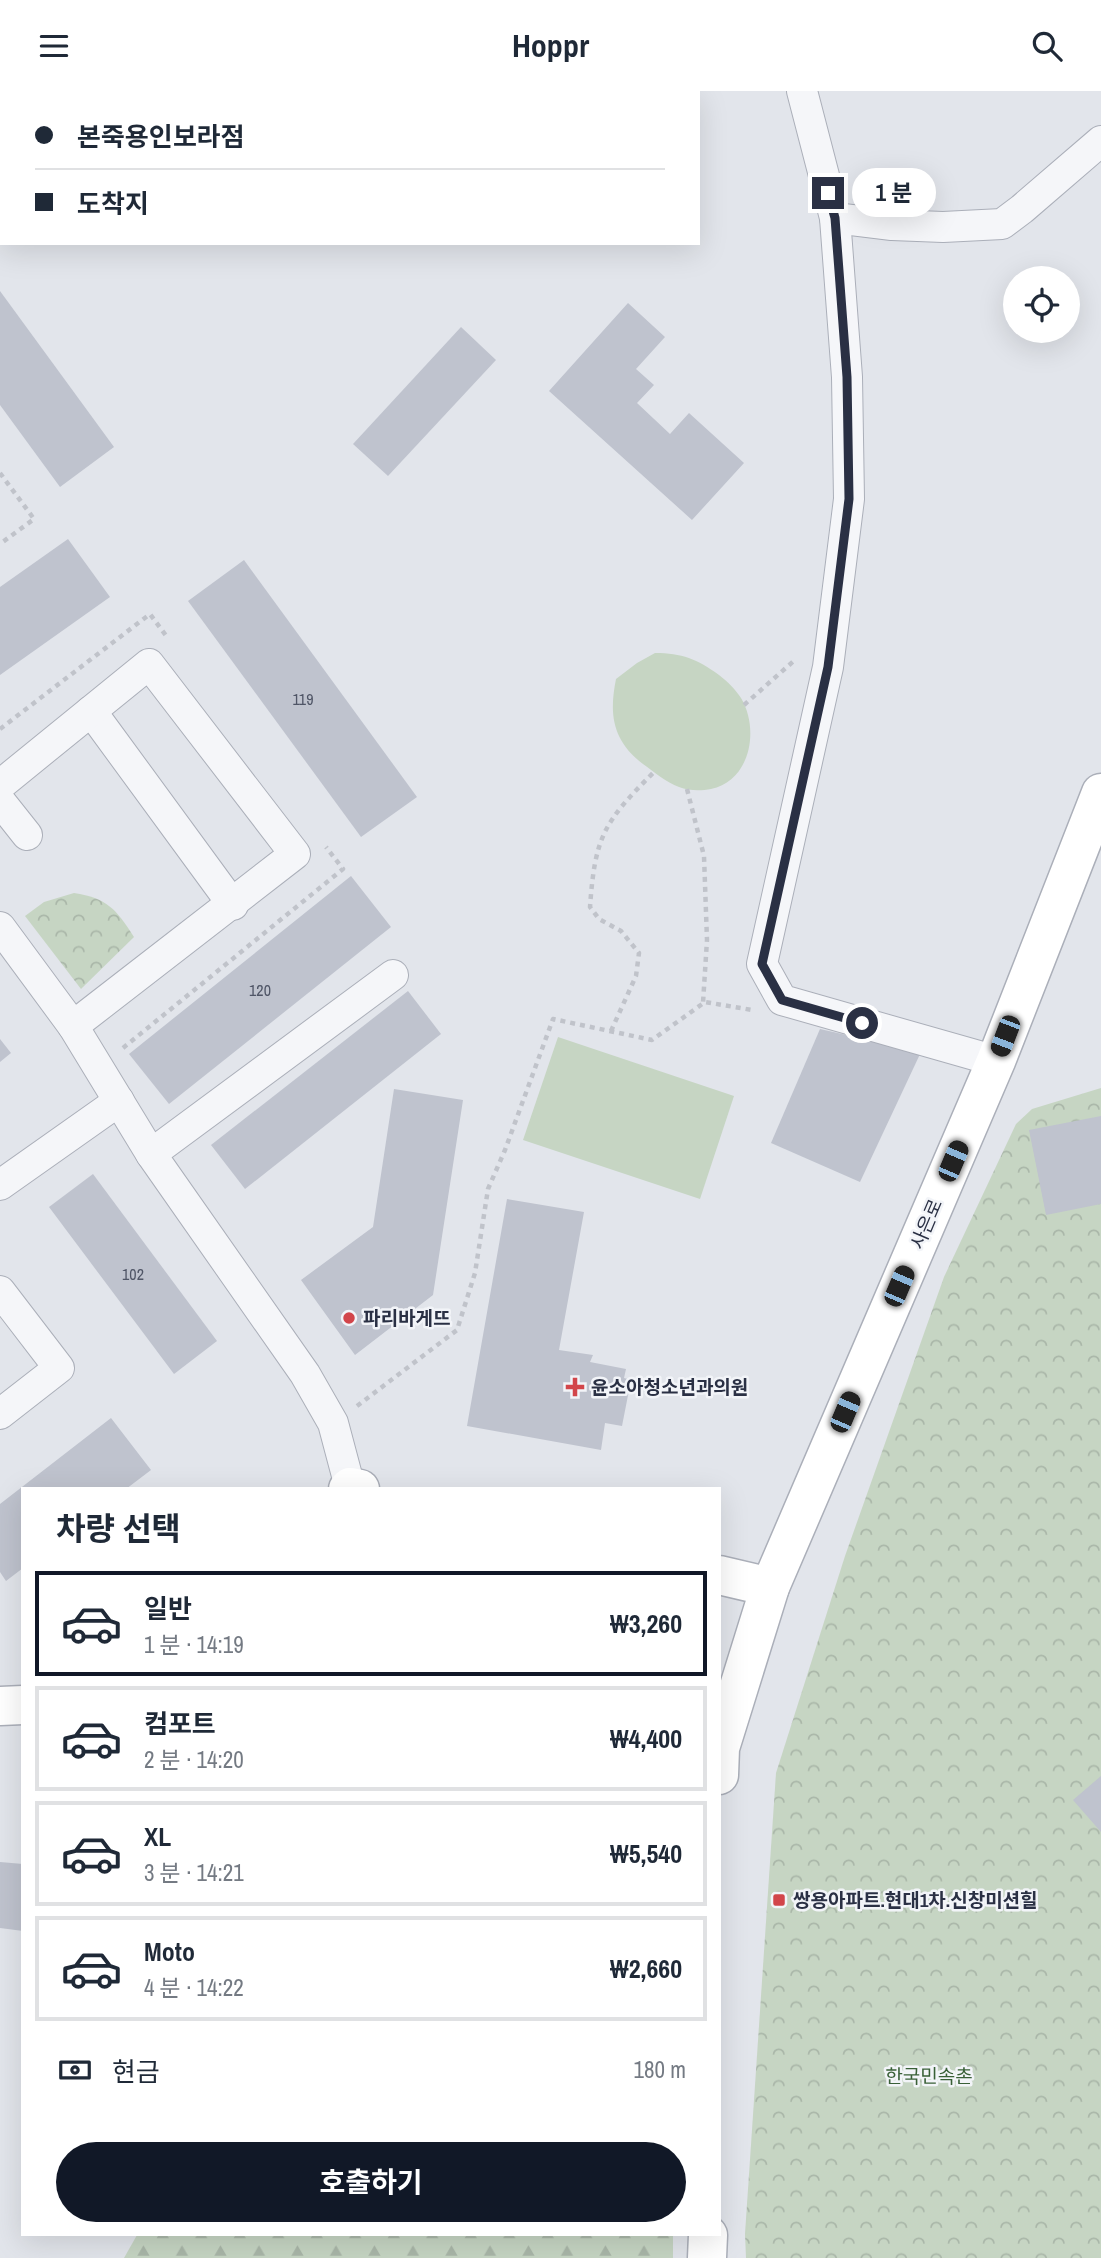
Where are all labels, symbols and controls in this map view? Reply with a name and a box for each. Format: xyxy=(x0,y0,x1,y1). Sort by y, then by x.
text: Hoppr xyxy=(512,24,589,67)
icon: menu xyxy=(35,27,73,65)
icon: search xyxy=(1028,27,1066,65)
text: 본죽용인보라점 xyxy=(77,119,244,154)
callout: 1 분 xyxy=(852,169,936,217)
route end xyxy=(812,177,844,209)
text: 1 분 xyxy=(876,177,912,208)
text: 도착지 xyxy=(77,186,149,221)
map controls xyxy=(1003,266,1080,343)
button: locate xyxy=(1003,266,1080,343)
house number: 119 xyxy=(293,688,313,710)
house number: 120 xyxy=(249,979,271,1001)
route start xyxy=(846,1007,878,1039)
car xyxy=(988,1013,1023,1059)
car xyxy=(936,1138,971,1184)
street label: 사은로 xyxy=(904,1195,948,1253)
house number: 102 xyxy=(122,1263,144,1285)
car xyxy=(882,1263,917,1309)
place label: 파리바게뜨 xyxy=(363,1305,450,1331)
marker: 파리바게뜨 xyxy=(341,1310,357,1326)
place label: 윤소아청소년과의원 xyxy=(591,1374,748,1400)
marker: 윤소아청소년과의원 xyxy=(565,1377,585,1397)
car xyxy=(828,1389,863,1435)
text: 차량 선택 xyxy=(56,1507,181,1550)
text: 일반 xyxy=(144,1591,192,1626)
icon: car xyxy=(60,1592,123,1655)
text: ₩3,260 xyxy=(610,1606,682,1641)
text: 1 분 · 14:19 xyxy=(144,1629,244,1660)
text: 컴포트 xyxy=(144,1706,216,1741)
icon: car xyxy=(60,1707,123,1770)
text: ₩4,400 xyxy=(610,1721,682,1756)
text: 2 분 · 14:20 xyxy=(144,1744,244,1775)
text: XL xyxy=(144,1819,171,1854)
icon: car xyxy=(60,1822,123,1885)
text: ₩5,540 xyxy=(610,1836,682,1871)
text: 3 분 · 14:21 xyxy=(144,1857,244,1888)
place label: 쌍용아파트.현대1차.신창미션힐 xyxy=(793,1887,1038,1913)
marker: 쌍용아파트.현대1차.신창미션힐 xyxy=(771,1892,787,1908)
text: Moto xyxy=(144,1934,195,1969)
icon: car xyxy=(60,1937,123,2000)
text: ₩2,660 xyxy=(610,1951,682,1986)
text: 4 분 · 14:22 xyxy=(144,1972,244,2003)
icon: cash xyxy=(56,2051,94,2089)
text: 현금 xyxy=(112,2054,160,2089)
text: 180 m xyxy=(634,2054,686,2085)
park label: 한국민속촌 xyxy=(885,2063,973,2089)
button: 호출하기 xyxy=(56,2142,686,2222)

